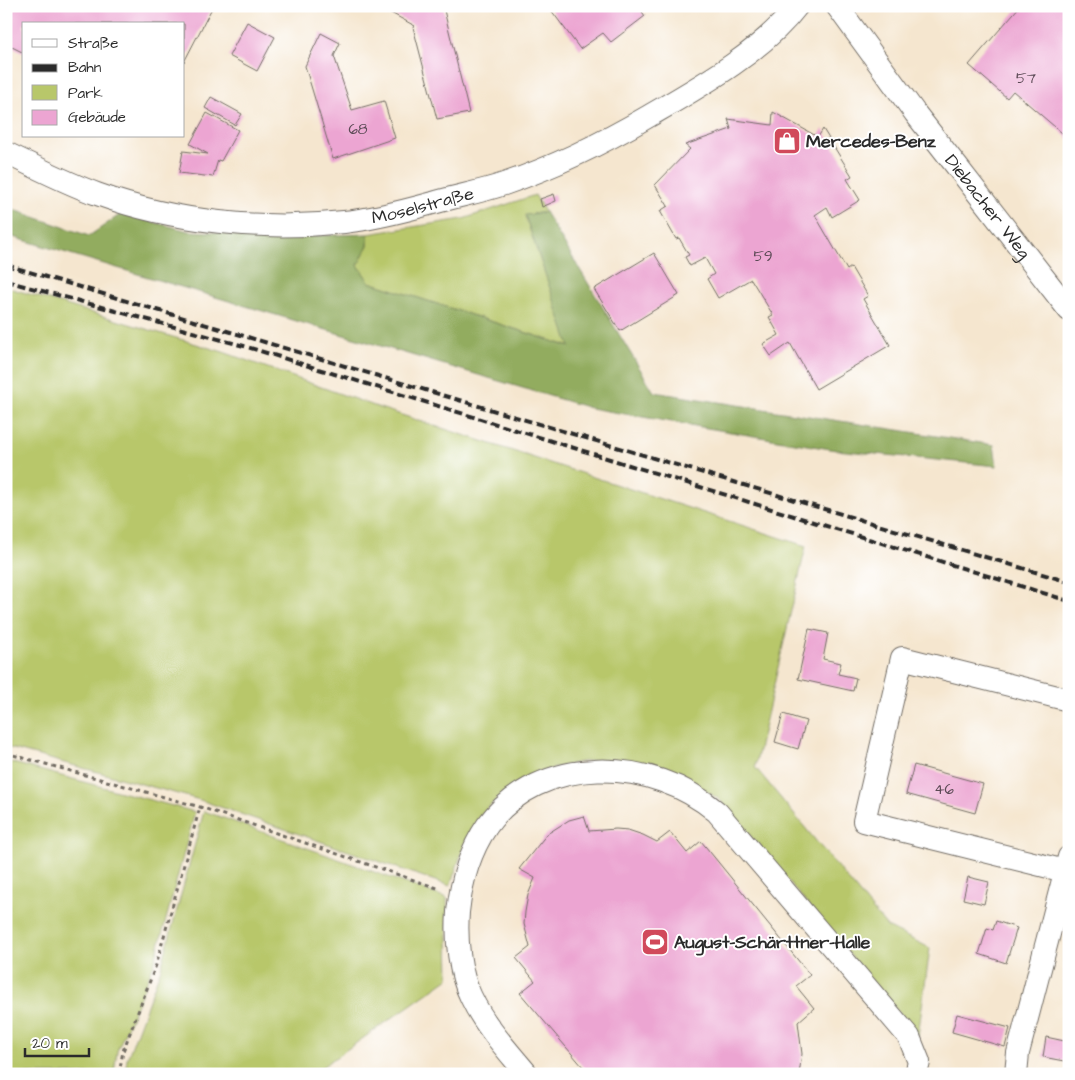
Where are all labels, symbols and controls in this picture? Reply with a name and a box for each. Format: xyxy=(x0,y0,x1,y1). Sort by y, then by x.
legend xyxy=(22,22,185,138)
text: Straße xyxy=(68,33,118,54)
text: Bahn xyxy=(68,57,102,78)
house number: 57 xyxy=(1016,68,1036,89)
text: Park xyxy=(68,83,103,104)
text: Gebäude xyxy=(68,107,126,128)
house number: 68 xyxy=(348,119,368,140)
shop icon: Mercedes-Benz xyxy=(772,126,802,156)
place label: Mercedes-Benz xyxy=(806,129,937,154)
street label: Diebacher Weg xyxy=(939,149,1036,265)
street label: Moselstraße xyxy=(369,181,477,231)
house number: 59 xyxy=(753,246,773,267)
house number: 46 xyxy=(934,779,954,800)
sports icon: August-Schärttner-Halle xyxy=(640,927,670,957)
place label: August-Schärttner-Halle xyxy=(674,930,870,956)
scale bar xyxy=(25,1025,89,1057)
text: 20 m xyxy=(32,1033,68,1054)

